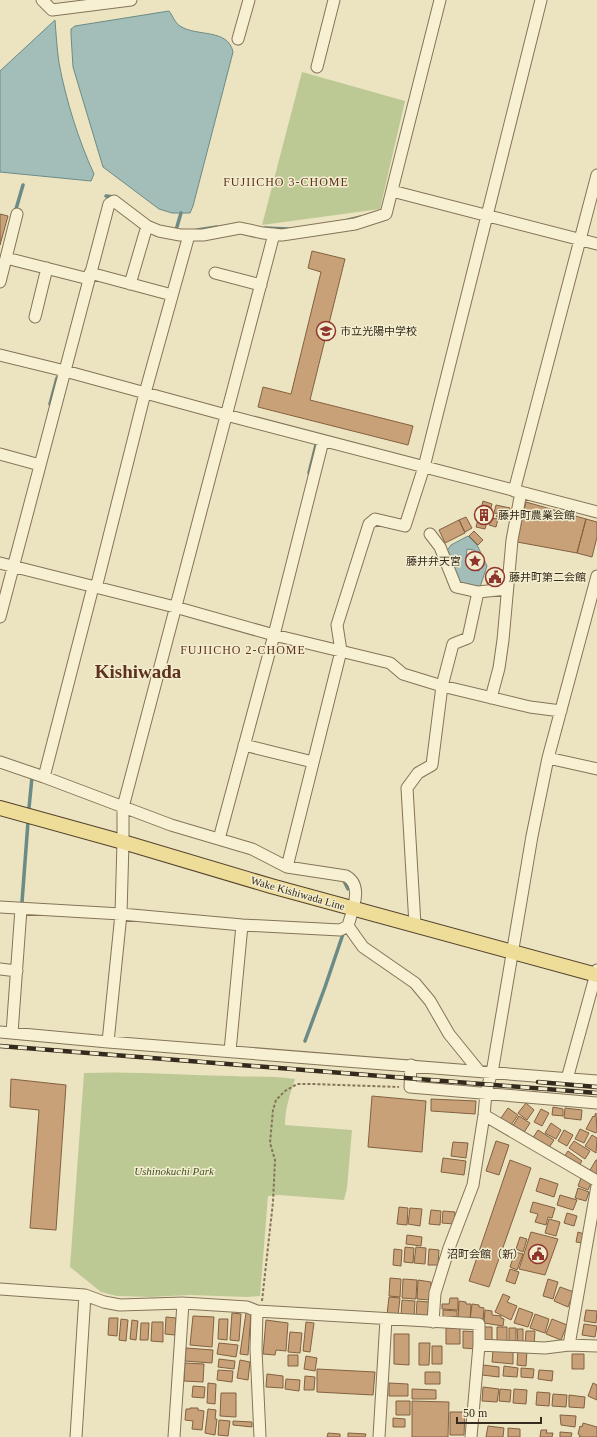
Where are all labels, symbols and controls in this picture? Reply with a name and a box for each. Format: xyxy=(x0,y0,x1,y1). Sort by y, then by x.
district label: FUJIICHO 3-CHOME xyxy=(223,175,349,189)
school or university icon: 市立光陽中学校 xyxy=(315,320,337,342)
place label: 市立光陽中学校 xyxy=(340,325,417,337)
building icon: 藤井町農業会館 xyxy=(473,504,495,526)
place label: 藤井町農業会館 xyxy=(498,509,575,521)
place icon: 藤井弁天宮 xyxy=(464,550,486,572)
place label: 藤井弁天宮 xyxy=(406,555,461,567)
public building icon: 藤井町第二会館 xyxy=(484,566,506,588)
place label: 藤井町第二会館 xyxy=(509,571,586,583)
district label: FUJIICHO 2-CHOME xyxy=(180,643,306,657)
district label: Kishiwada xyxy=(95,661,182,682)
street label: Wake Kishiwada Line xyxy=(249,874,347,912)
park label: Ushinokuchi Park xyxy=(134,1165,215,1177)
public building icon: 沼町会館（新） xyxy=(527,1243,549,1265)
place label: 沼町会館（新） xyxy=(447,1248,524,1260)
scale bar xyxy=(457,1399,541,1425)
text: 50 m xyxy=(463,1406,488,1420)

